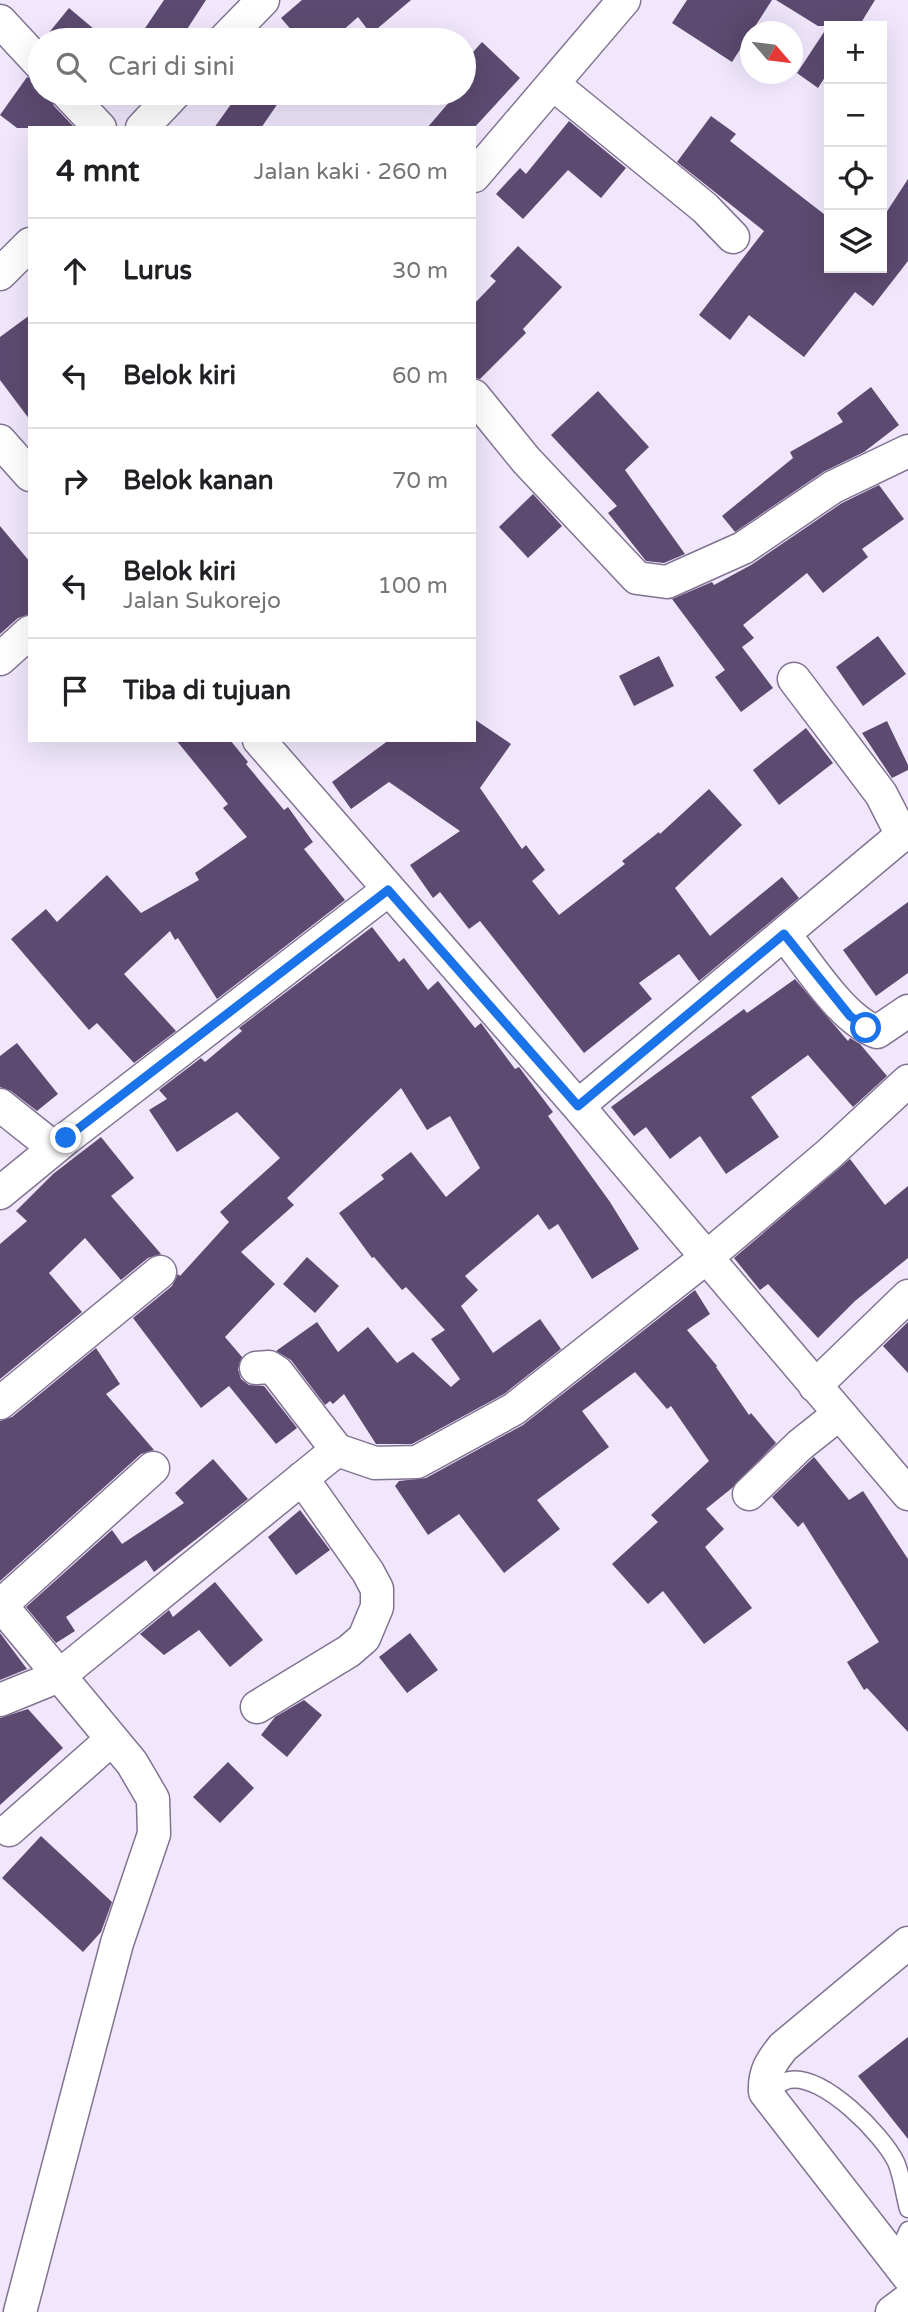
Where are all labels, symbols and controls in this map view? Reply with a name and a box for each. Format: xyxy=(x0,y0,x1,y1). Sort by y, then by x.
north arrow xyxy=(740,21,803,84)
map controls xyxy=(824,21,887,273)
button: + xyxy=(824,21,887,84)
search box xyxy=(28,28,476,105)
icon: search xyxy=(52,48,90,86)
text: Cari di sini xyxy=(108,51,235,82)
button: − xyxy=(824,84,887,147)
button: locate xyxy=(824,147,887,210)
text: 4 mnt xyxy=(56,153,140,190)
text: Jalan kaki · 260 m xyxy=(254,158,448,186)
button: layers xyxy=(824,210,887,273)
icon: ahead xyxy=(56,252,94,290)
text: Lurus xyxy=(123,255,192,286)
text: 30 m xyxy=(392,257,448,285)
icon: left xyxy=(56,357,94,395)
text: Belok kiri xyxy=(123,360,236,391)
text: 60 m xyxy=(392,362,448,390)
icon: right xyxy=(56,462,94,500)
text: Belok kanan xyxy=(123,465,274,496)
text: 70 m xyxy=(392,467,448,495)
text: Belok kiri xyxy=(123,556,236,587)
icon: left xyxy=(56,567,94,605)
text: 100 m xyxy=(378,572,448,600)
text: Jalan Sukorejo xyxy=(123,587,281,615)
icon: arrive xyxy=(56,672,94,710)
text: Tiba di tujuan xyxy=(123,675,291,706)
route start xyxy=(850,1012,881,1043)
route end xyxy=(50,1122,81,1153)

